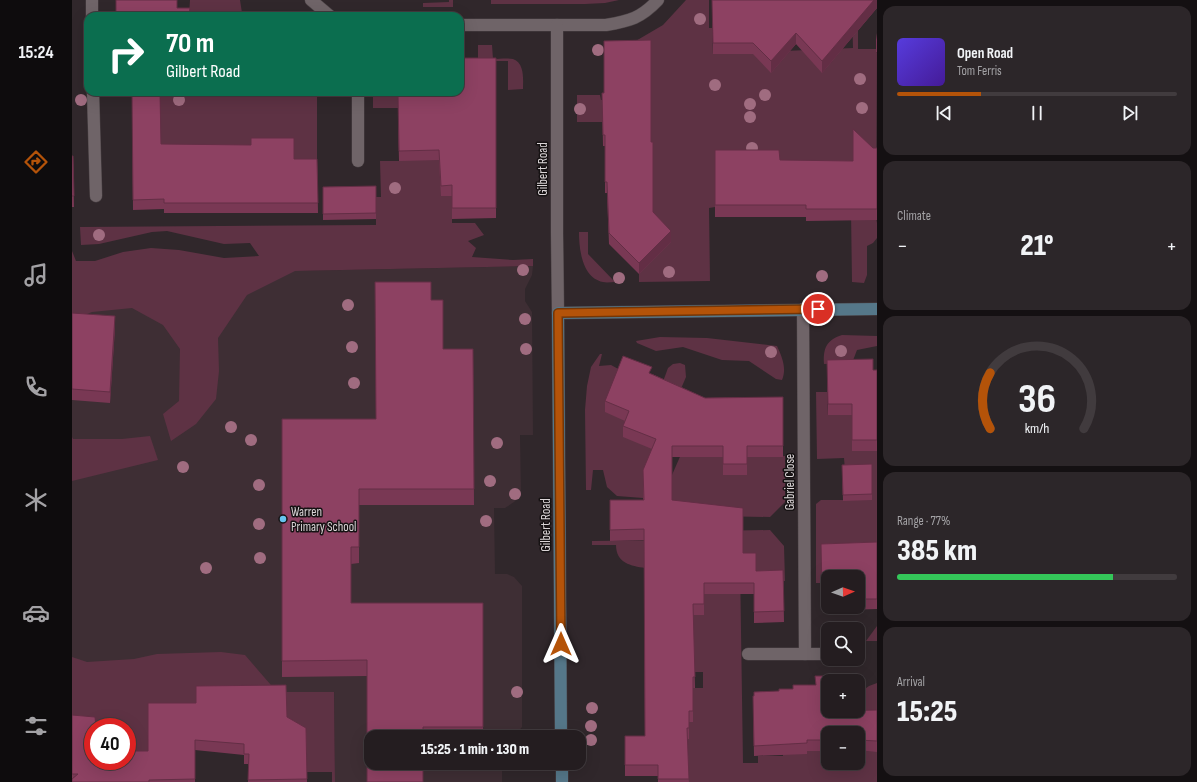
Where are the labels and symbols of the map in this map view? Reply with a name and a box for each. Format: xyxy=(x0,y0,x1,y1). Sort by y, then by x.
street label: Gilbert Road xyxy=(535,142,551,196)
pin xyxy=(801,292,835,326)
street label: Gabriel Close xyxy=(782,454,798,510)
street label: Gilbert Road xyxy=(538,498,554,552)
place label: Warren Primary School xyxy=(291,504,356,535)
marker: Warren Primary School xyxy=(278,514,288,524)
north arrow xyxy=(821,570,865,614)
position arrow xyxy=(540,623,582,665)
speed limit sign: 40 xyxy=(84,718,136,770)

